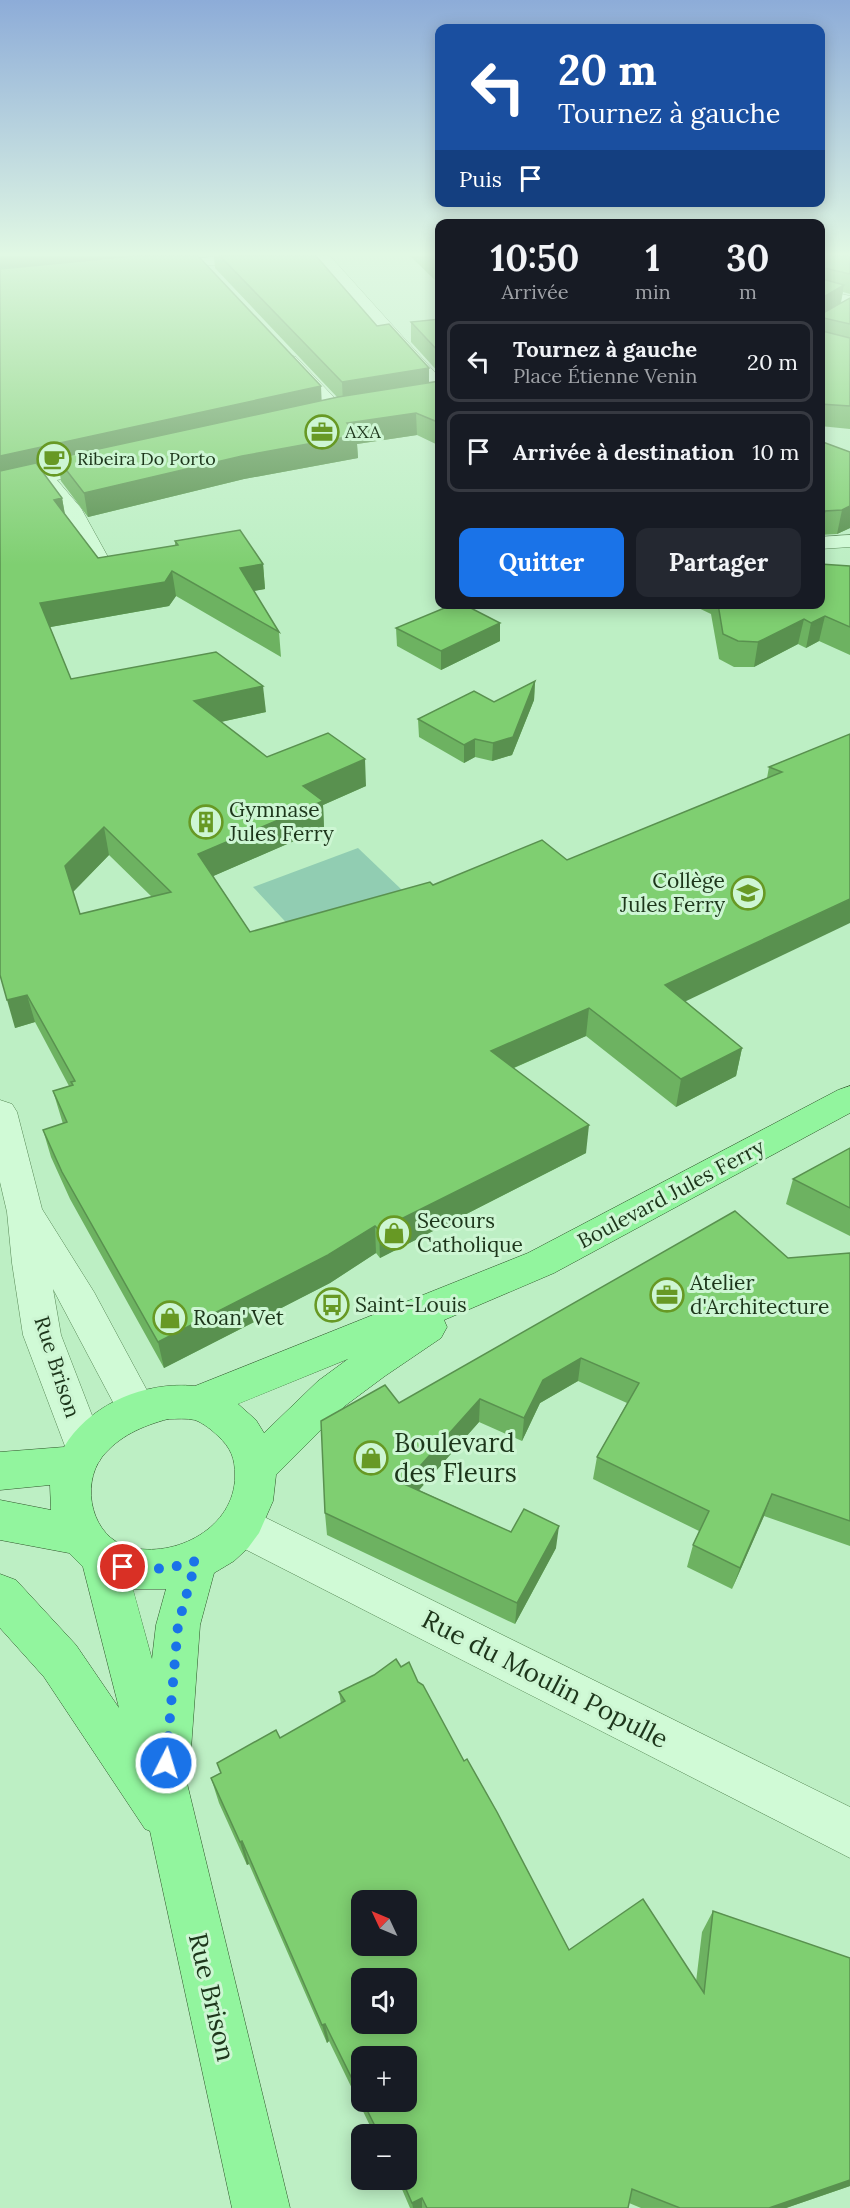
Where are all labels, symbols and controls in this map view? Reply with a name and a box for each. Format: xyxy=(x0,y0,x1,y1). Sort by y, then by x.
text: 20 m xyxy=(558,43,657,97)
icon: left xyxy=(459,48,537,126)
text: Tournez à gauche xyxy=(558,96,781,130)
icon: arrive xyxy=(514,162,547,195)
text: Puis xyxy=(459,165,502,193)
text: 10:50 xyxy=(491,235,579,281)
text: 1 xyxy=(646,235,660,281)
text: 30 xyxy=(726,235,769,281)
text: Arrivée xyxy=(502,279,569,304)
text: min xyxy=(635,279,671,304)
text: m xyxy=(739,279,757,304)
text: Tournez à gauche xyxy=(513,335,697,363)
icon: left xyxy=(462,345,495,378)
text: 20 m xyxy=(747,348,798,376)
text: Place Étienne Venin xyxy=(513,363,697,388)
office icon: AXA xyxy=(304,414,340,450)
place label: AXA xyxy=(344,420,381,443)
icon: arrive xyxy=(462,435,495,468)
text: Arrivée à destination xyxy=(513,438,734,466)
text: 10 m xyxy=(752,438,799,466)
cafe icon: Ribeira Do Porto xyxy=(36,441,72,477)
place label: Ribeira Do Porto xyxy=(77,447,216,470)
button: Quitter xyxy=(459,528,624,597)
button: Partager xyxy=(636,528,801,597)
place label: Gymnase Jules Ferry xyxy=(228,796,334,847)
building icon: Gymnase Jules Ferry xyxy=(188,804,224,840)
place label: Collège Jules Ferry xyxy=(619,867,725,918)
school or university icon: Collège Jules Ferry xyxy=(730,875,766,911)
street label: Boulevard Jules Ferry xyxy=(573,1133,769,1254)
place label: Secours Catholique xyxy=(417,1207,523,1258)
shop icon: Secours Catholique xyxy=(376,1215,412,1251)
place label: Atelier d'Architecture xyxy=(689,1269,829,1320)
office icon: Atelier d'Architecture xyxy=(649,1277,685,1313)
bus stop icon: Saint-Louis xyxy=(314,1287,350,1323)
place label: Saint-Louis xyxy=(355,1291,467,1318)
shop icon: Roan' Vet xyxy=(152,1300,188,1336)
place label: Roan' Vet xyxy=(193,1304,285,1331)
street label: Rue Brison xyxy=(28,1313,87,1421)
place label: Boulevard des Fleurs xyxy=(394,1426,517,1489)
shop icon: Boulevard des Fleurs xyxy=(353,1440,389,1476)
pin xyxy=(97,1541,148,1592)
icon: arrive xyxy=(106,1550,139,1583)
street label: Rue du Moulin Populle xyxy=(417,1602,674,1755)
position arrow xyxy=(134,1731,198,1795)
north arrow xyxy=(351,1890,417,1956)
map controls xyxy=(351,1890,417,2190)
street label: Rue Brison xyxy=(182,1930,243,2064)
button: sound xyxy=(351,1968,417,2034)
button: + xyxy=(351,2046,417,2112)
button: − xyxy=(351,2124,417,2190)

